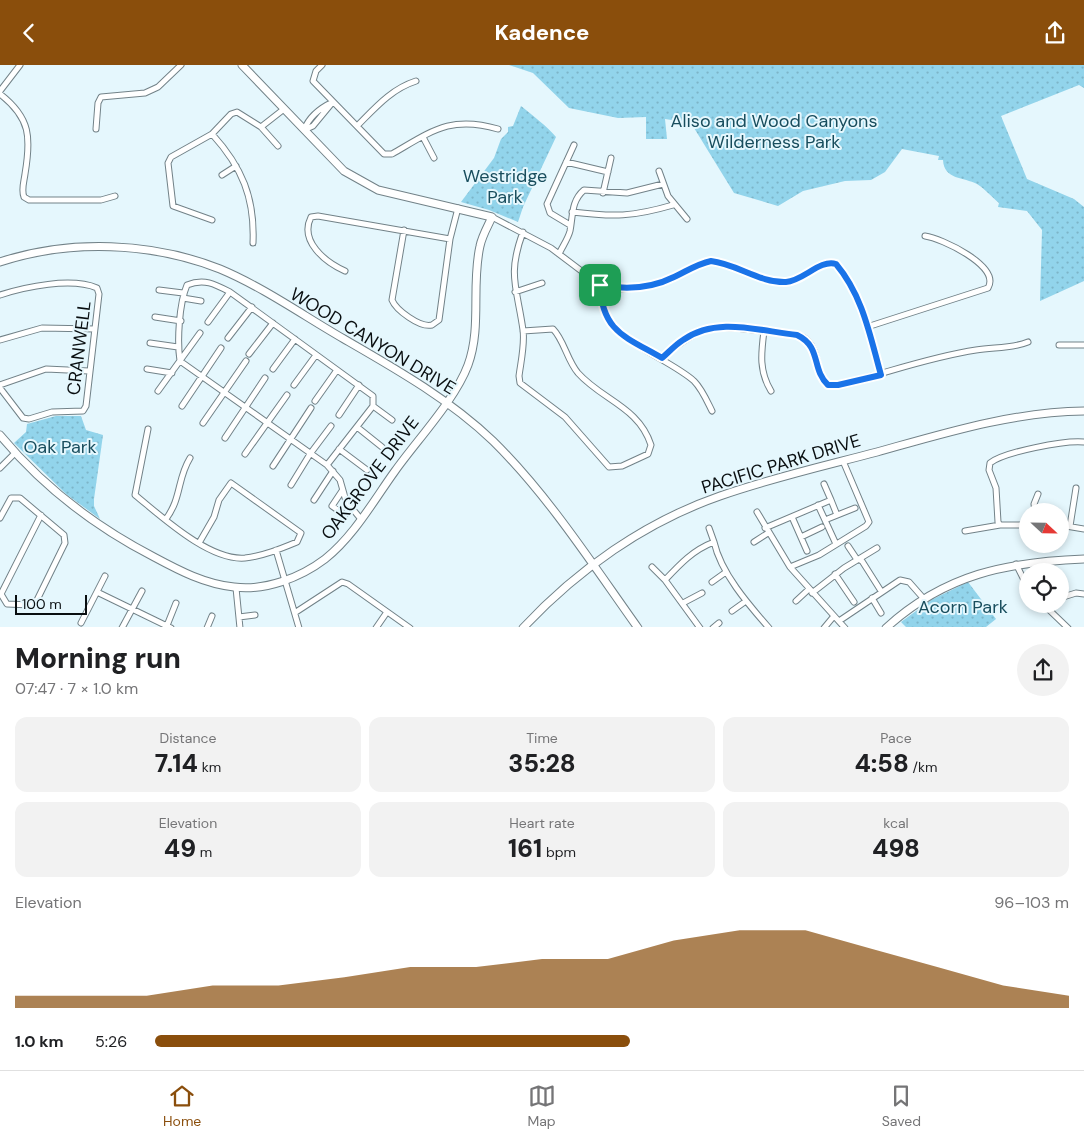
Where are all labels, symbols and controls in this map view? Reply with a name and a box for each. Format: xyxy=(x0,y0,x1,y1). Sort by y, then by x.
text: Kadence xyxy=(495,18,589,47)
icon: back xyxy=(15,19,43,47)
icon: share xyxy=(1041,19,1069,47)
park label: Aliso and Wood Canyons Wilderness Park xyxy=(671,109,877,154)
park label: Westridge Park xyxy=(463,164,547,209)
pin xyxy=(579,264,621,306)
icon: arrive xyxy=(586,271,614,299)
street label: WOOD CANYON DRIVE xyxy=(286,282,460,400)
street label: CRANWELL xyxy=(61,300,97,396)
street label: OAKGROVE DRIVE xyxy=(316,411,424,545)
street label: PACIFIC PARK DRIVE xyxy=(699,428,863,500)
park label: Oak Park xyxy=(23,435,97,459)
north arrow xyxy=(1019,503,1069,553)
map controls xyxy=(1019,503,1069,613)
button: locate xyxy=(1019,563,1069,613)
scale bar xyxy=(15,593,88,616)
text: 100 m xyxy=(22,595,62,613)
park label: Acorn Park xyxy=(918,595,1008,619)
text: Morning run xyxy=(15,640,181,677)
button: share xyxy=(1017,644,1069,696)
text: 07:47 · 7 × 1.0 km xyxy=(15,678,138,699)
text: Distance xyxy=(160,729,216,747)
text: Time xyxy=(526,729,558,747)
text: Pace xyxy=(880,729,912,747)
text: 7.14 xyxy=(155,747,198,780)
text: 35:28 xyxy=(508,747,576,780)
text: 4:58 xyxy=(854,747,909,780)
text: km xyxy=(198,758,221,776)
text: /km xyxy=(909,758,938,776)
text: Elevation xyxy=(159,814,217,832)
text: Heart rate xyxy=(509,814,575,832)
text: kcal xyxy=(883,814,909,832)
text: 49 xyxy=(164,832,196,865)
text: 161 xyxy=(508,832,542,865)
text: 498 xyxy=(872,832,920,865)
text: m xyxy=(196,843,212,861)
text: bpm xyxy=(542,843,576,861)
text: Elevation xyxy=(15,892,82,913)
text: 96–103 m xyxy=(994,892,1069,913)
text: 1.0 km xyxy=(15,1031,64,1052)
text: 5:26 xyxy=(95,1031,127,1052)
tab: Home xyxy=(163,1082,201,1130)
tab: Map xyxy=(527,1082,556,1130)
tab: Saved xyxy=(882,1082,921,1130)

